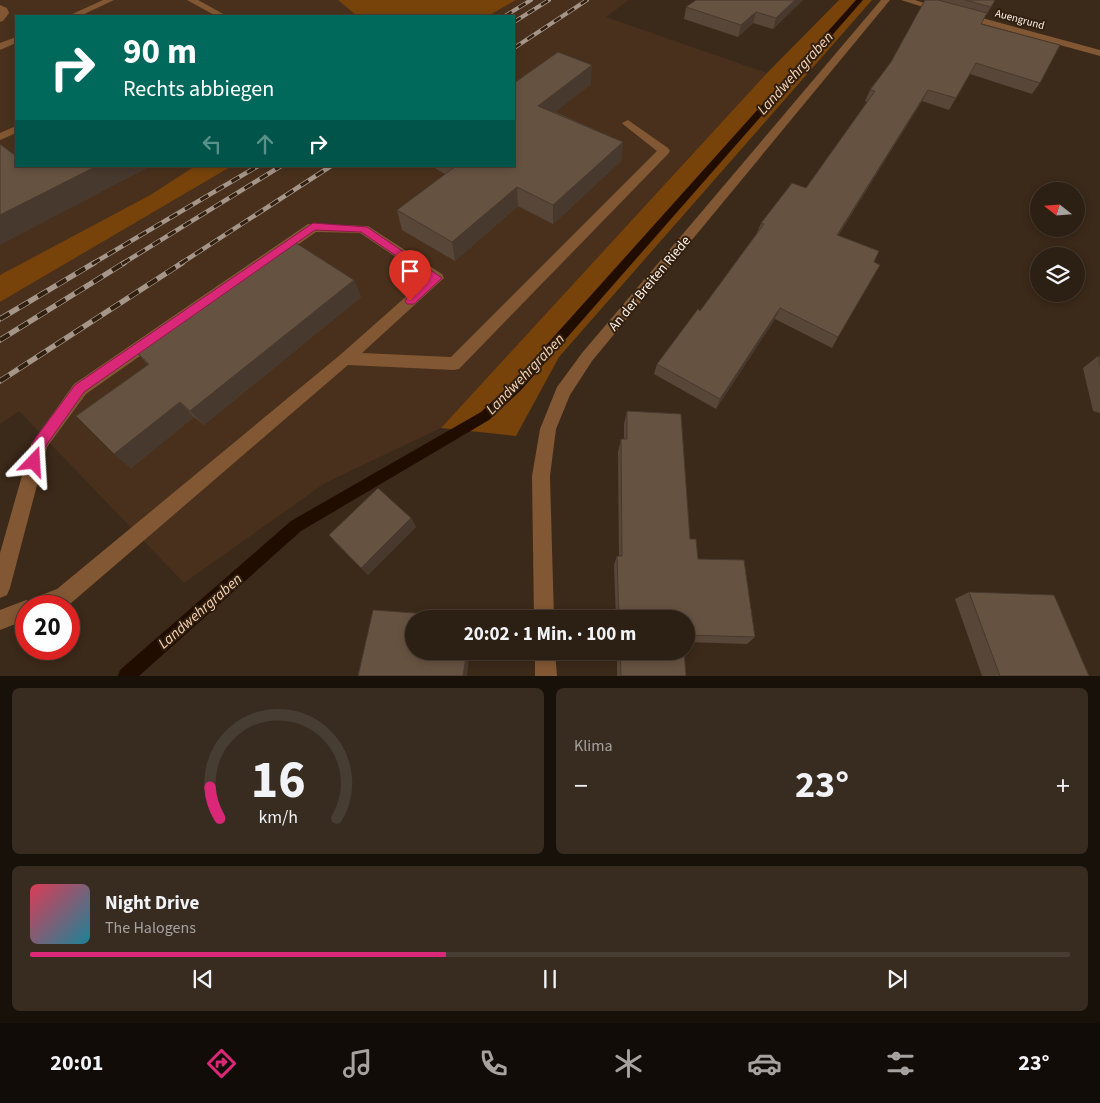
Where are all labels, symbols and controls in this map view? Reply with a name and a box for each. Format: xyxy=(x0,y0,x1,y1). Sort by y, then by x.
street label: Auengrund xyxy=(993,6,1046,33)
text: 90 m xyxy=(123,27,197,77)
water label: Landwehrgraben xyxy=(752,27,838,119)
icon: right xyxy=(40,35,105,100)
text: Rechts abbiegen xyxy=(123,73,274,105)
icon: left xyxy=(198,130,226,158)
icon: ahead xyxy=(251,130,279,158)
icon: right xyxy=(304,130,332,158)
north arrow xyxy=(1030,182,1085,238)
map controls xyxy=(1030,182,1085,302)
street label: An der Breiten Riede xyxy=(604,232,696,336)
button: layers xyxy=(1030,247,1085,302)
pin xyxy=(389,250,431,301)
icon: arrive xyxy=(396,257,424,285)
water label: Landwehrgraben xyxy=(481,329,570,420)
position arrow xyxy=(7,435,59,487)
water label: Landwehrgraben xyxy=(154,569,247,654)
speed limit sign: 20 xyxy=(15,595,80,660)
text: 20:02 · 1 Min. · 100 m xyxy=(464,621,636,648)
text: Klima xyxy=(574,735,613,757)
text: 16 xyxy=(251,744,305,818)
text: 23° xyxy=(795,758,849,812)
text: − xyxy=(574,766,588,806)
text: + xyxy=(1056,766,1070,806)
text: km/h xyxy=(258,805,298,830)
text: Night Drive xyxy=(105,890,199,917)
text: The Halogens xyxy=(105,917,196,939)
icon: previous xyxy=(189,965,217,993)
icon: pause xyxy=(536,965,564,993)
icon: next xyxy=(883,965,911,993)
icon: directions xyxy=(204,1046,239,1081)
icon: music xyxy=(340,1046,375,1081)
icon: phone xyxy=(476,1046,511,1081)
icon: climate xyxy=(611,1046,646,1081)
icon: car xyxy=(747,1046,782,1081)
icon: filters xyxy=(883,1046,918,1081)
text: 20:01 xyxy=(50,1047,103,1079)
text: 23° xyxy=(1018,1047,1050,1079)

